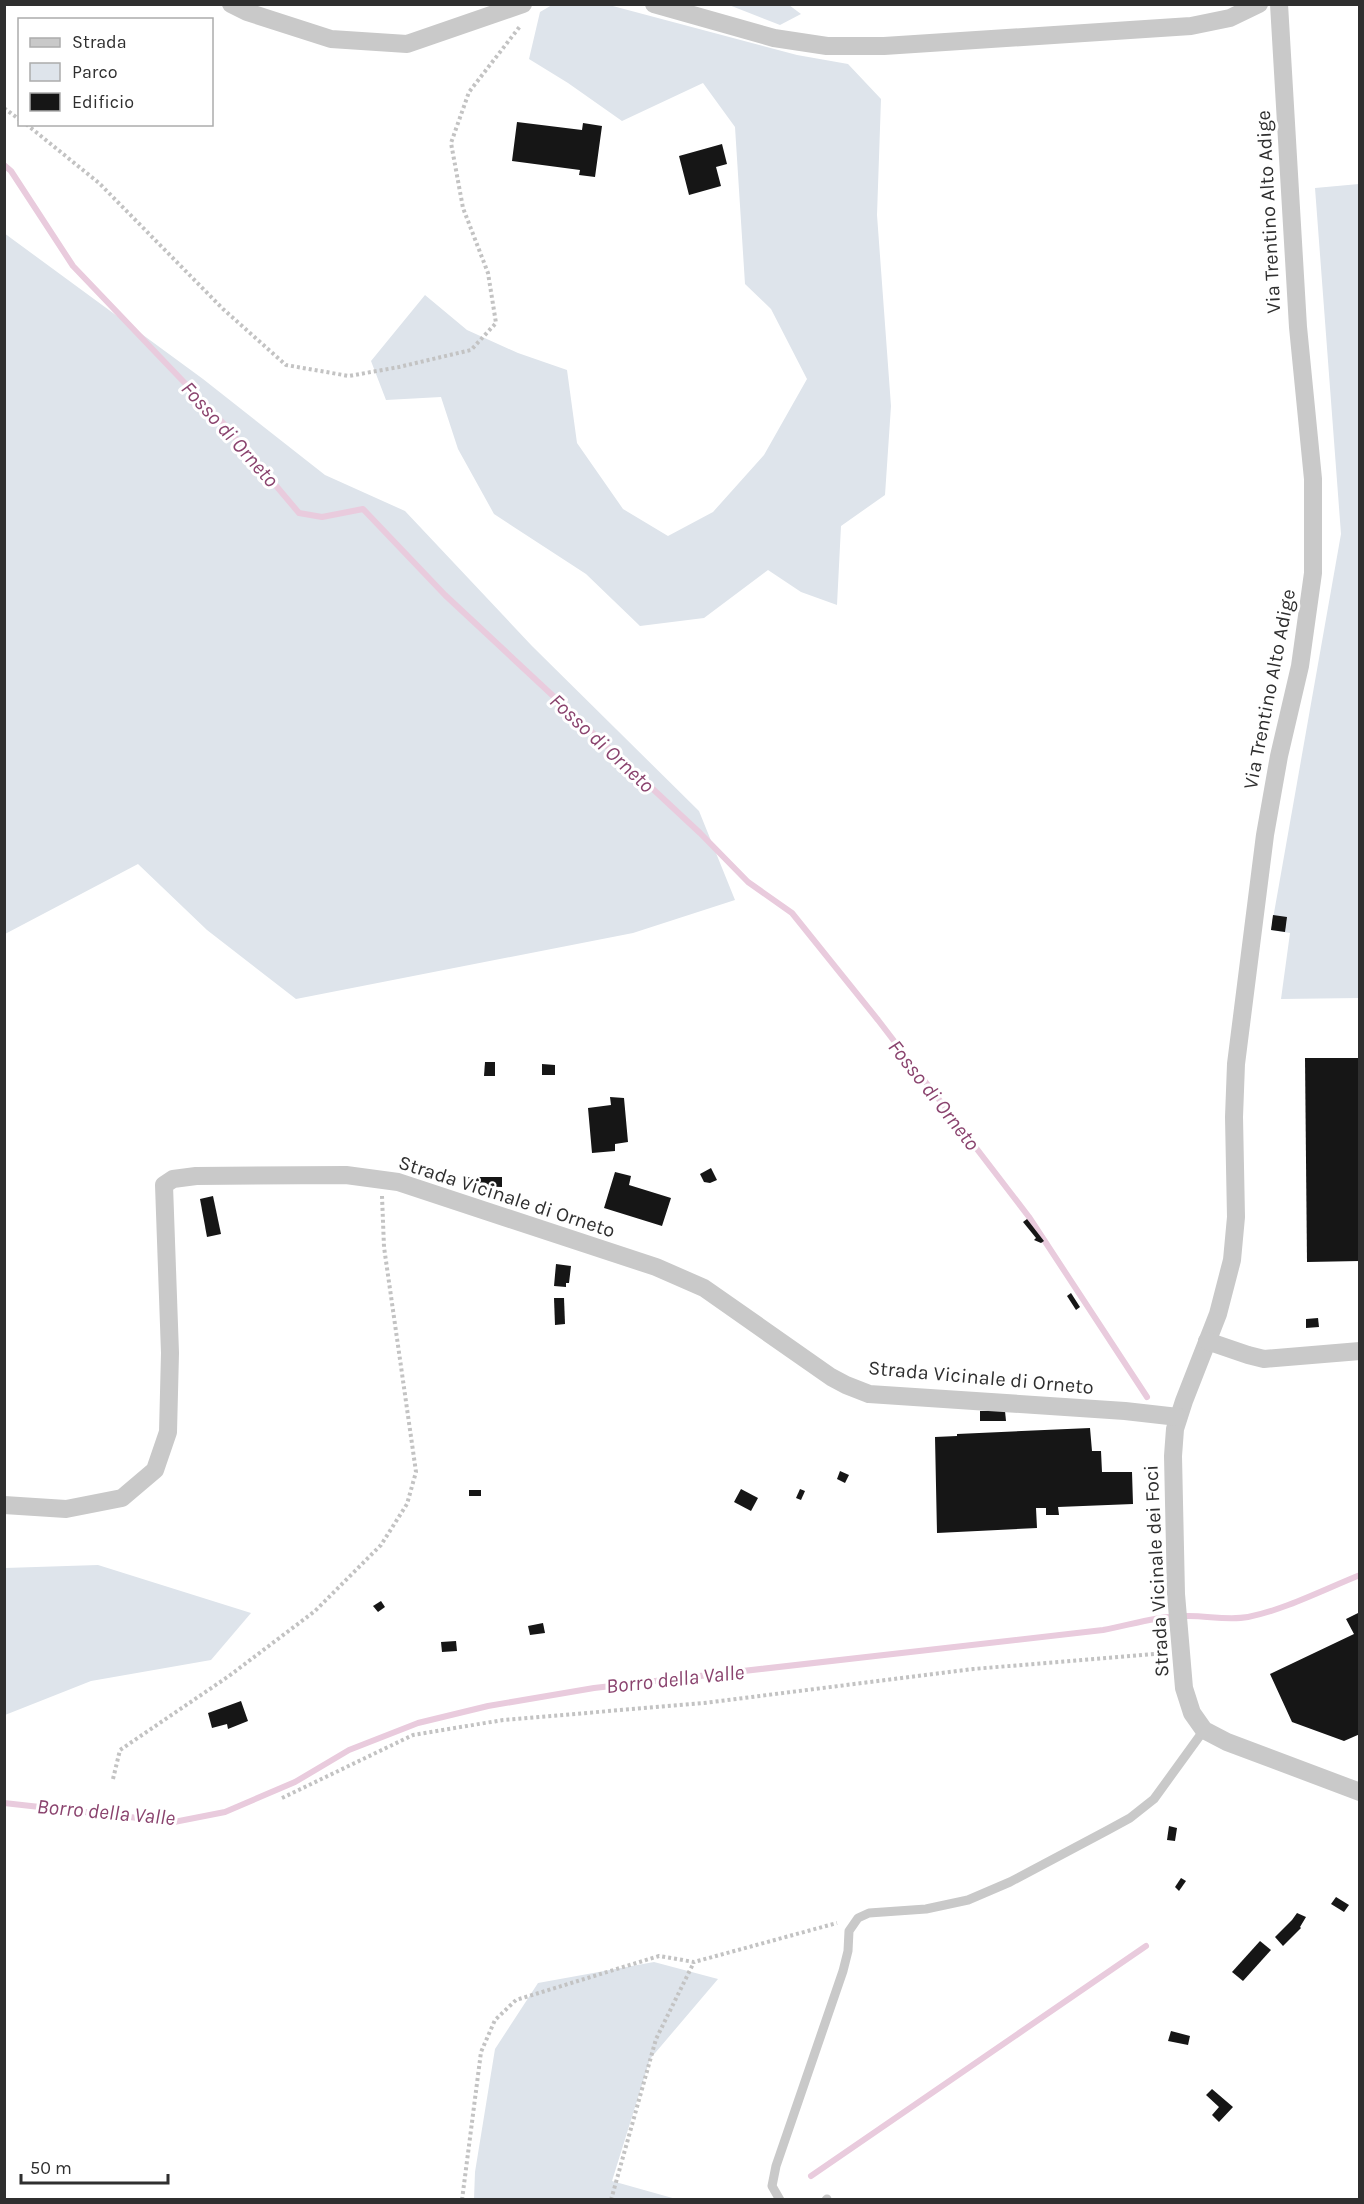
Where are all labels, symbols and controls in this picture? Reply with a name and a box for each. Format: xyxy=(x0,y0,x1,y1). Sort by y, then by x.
legend xyxy=(18,18,213,126)
text: Strada xyxy=(72,31,127,53)
text: Parco xyxy=(72,61,118,83)
text: Edificio xyxy=(72,91,134,113)
street label: Via Trentino Alto Adige xyxy=(1252,110,1285,314)
water label: Fosso di Orneto xyxy=(176,376,284,492)
street label: Via Trentino Alto Adige xyxy=(1239,587,1300,791)
water label: Fosso di Orneto xyxy=(545,689,660,798)
water label: Fosso di Orneto xyxy=(883,1035,985,1156)
street label: Strada Vicinale di Orneto xyxy=(396,1151,618,1242)
street label: Strada Vicinale di Orneto xyxy=(867,1356,1095,1399)
street label: Strada Vicinale dei Foci xyxy=(1139,1464,1174,1678)
water label: Borro della Valle xyxy=(605,1660,746,1698)
water label: Borro della Valle xyxy=(36,1794,176,1830)
scale bar xyxy=(21,2147,168,2185)
text: 50 m xyxy=(30,2157,72,2179)

